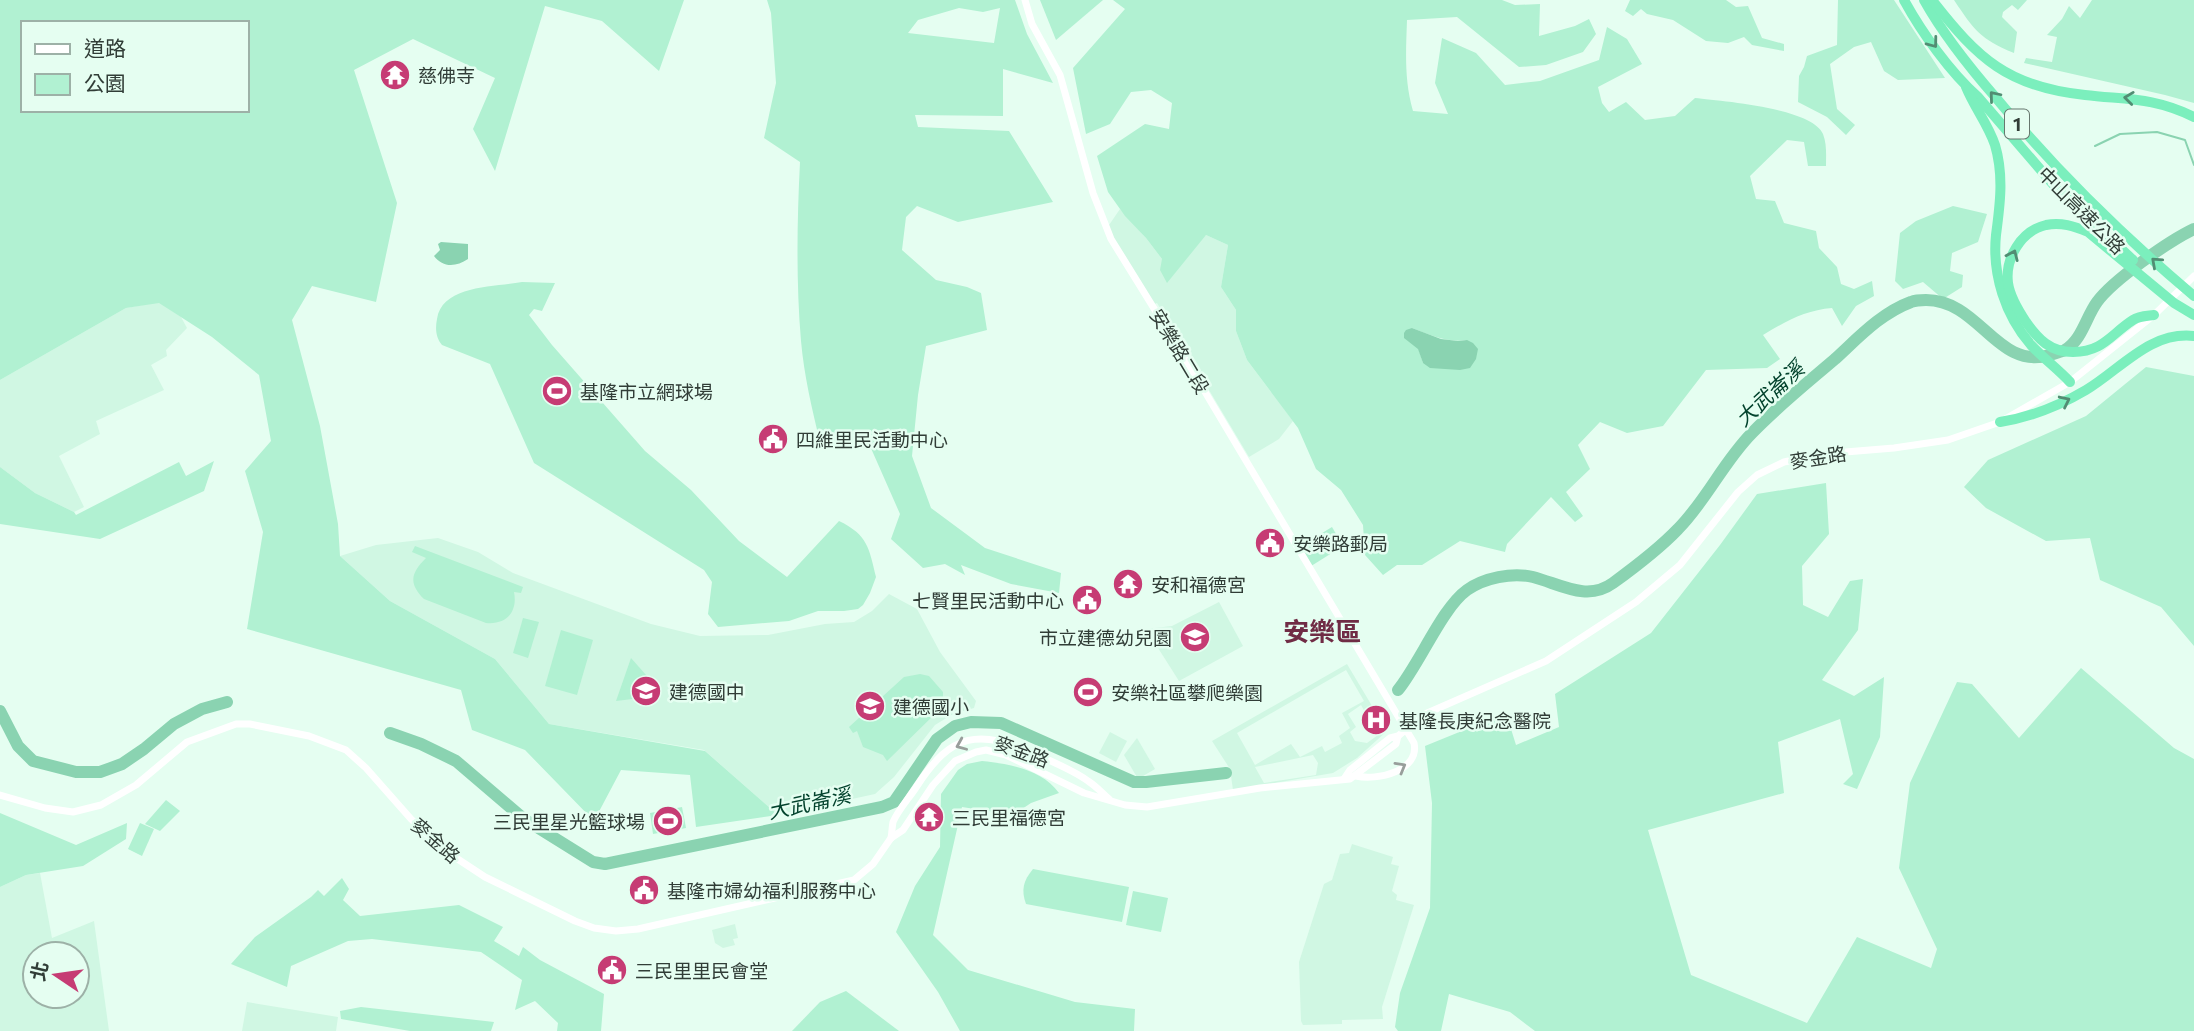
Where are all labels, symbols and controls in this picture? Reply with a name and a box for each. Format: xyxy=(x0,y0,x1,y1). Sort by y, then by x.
legend xyxy=(21,21,248,112)
text: 道路 xyxy=(84,35,126,60)
one-way arrow xyxy=(1924,35,1937,48)
temple icon: 慈佛寺 xyxy=(378,58,412,92)
place label: 慈佛寺 xyxy=(418,64,475,87)
text: 公園 xyxy=(84,70,126,95)
one-way arrow xyxy=(2123,91,2135,106)
one-way arrow xyxy=(1990,92,2002,105)
road number: 1 xyxy=(2005,110,2029,139)
street label: 中山高速公路 xyxy=(2034,162,2130,258)
one-way arrow xyxy=(2005,250,2019,262)
one-way arrow xyxy=(2151,258,2164,271)
street label: 安樂路二段 xyxy=(1146,304,1214,398)
water label: 大武崙溪 xyxy=(1730,353,1810,431)
sports icon: 基隆市立網球場 xyxy=(540,374,574,408)
place label: 基隆市立網球場 xyxy=(580,380,713,403)
one-way arrow xyxy=(2058,395,2070,409)
public building icon: 四維里民活動中心 xyxy=(756,422,790,456)
place label: 四維里民活動中心 xyxy=(796,428,948,451)
street label: 麥金路 xyxy=(1788,441,1848,473)
public building icon: 安樂路郵局 xyxy=(1253,526,1287,560)
place label: 安樂路郵局 xyxy=(1293,532,1388,555)
temple icon: 安和福德宮 xyxy=(1111,567,1145,601)
place label: 安和福德宮 xyxy=(1151,573,1246,596)
public building icon: 七賢里民活動中心 xyxy=(1070,583,1104,617)
place label: 七賢里民活動中心 xyxy=(912,589,1064,612)
district label: 安樂區 xyxy=(1283,615,1361,646)
school or university icon: 市立建德幼兒園 xyxy=(1178,620,1212,654)
place label: 市立建德幼兒園 xyxy=(1039,626,1172,649)
school or university icon: 建德國中 xyxy=(629,674,663,708)
sports icon: 安樂社區攀爬樂園 xyxy=(1071,675,1105,709)
place label: 建德國中 xyxy=(669,680,745,703)
place label: 安樂社區攀爬樂園 xyxy=(1111,681,1263,704)
school or university icon: 建德國小 xyxy=(853,689,887,723)
place label: 建德國小 xyxy=(893,695,969,718)
hospital icon: 基隆長庚紀念醫院 xyxy=(1359,703,1393,737)
place label: 基隆長庚紀念醫院 xyxy=(1399,709,1551,732)
street label: 麥金路 xyxy=(991,730,1053,772)
one-way arrow xyxy=(956,737,969,751)
one-way arrow xyxy=(1393,762,1406,775)
water label: 大武崙溪 xyxy=(765,780,856,823)
temple icon: 三民里福德宮 xyxy=(912,800,946,834)
sports icon: 三民里星光籃球場 xyxy=(651,804,685,838)
place label: 三民里福德宮 xyxy=(952,806,1066,829)
place label: 三民里星光籃球場 xyxy=(493,810,645,833)
street label: 麥金路 xyxy=(407,813,465,867)
public building icon: 基隆市婦幼福利服務中心 xyxy=(627,873,661,907)
place label: 基隆市婦幼福利服務中心 xyxy=(667,879,876,902)
north arrow xyxy=(21,940,91,1010)
public building icon: 三民里里民會堂 xyxy=(595,953,629,987)
text: 北 xyxy=(26,959,52,983)
place label: 三民里里民會堂 xyxy=(635,959,768,982)

